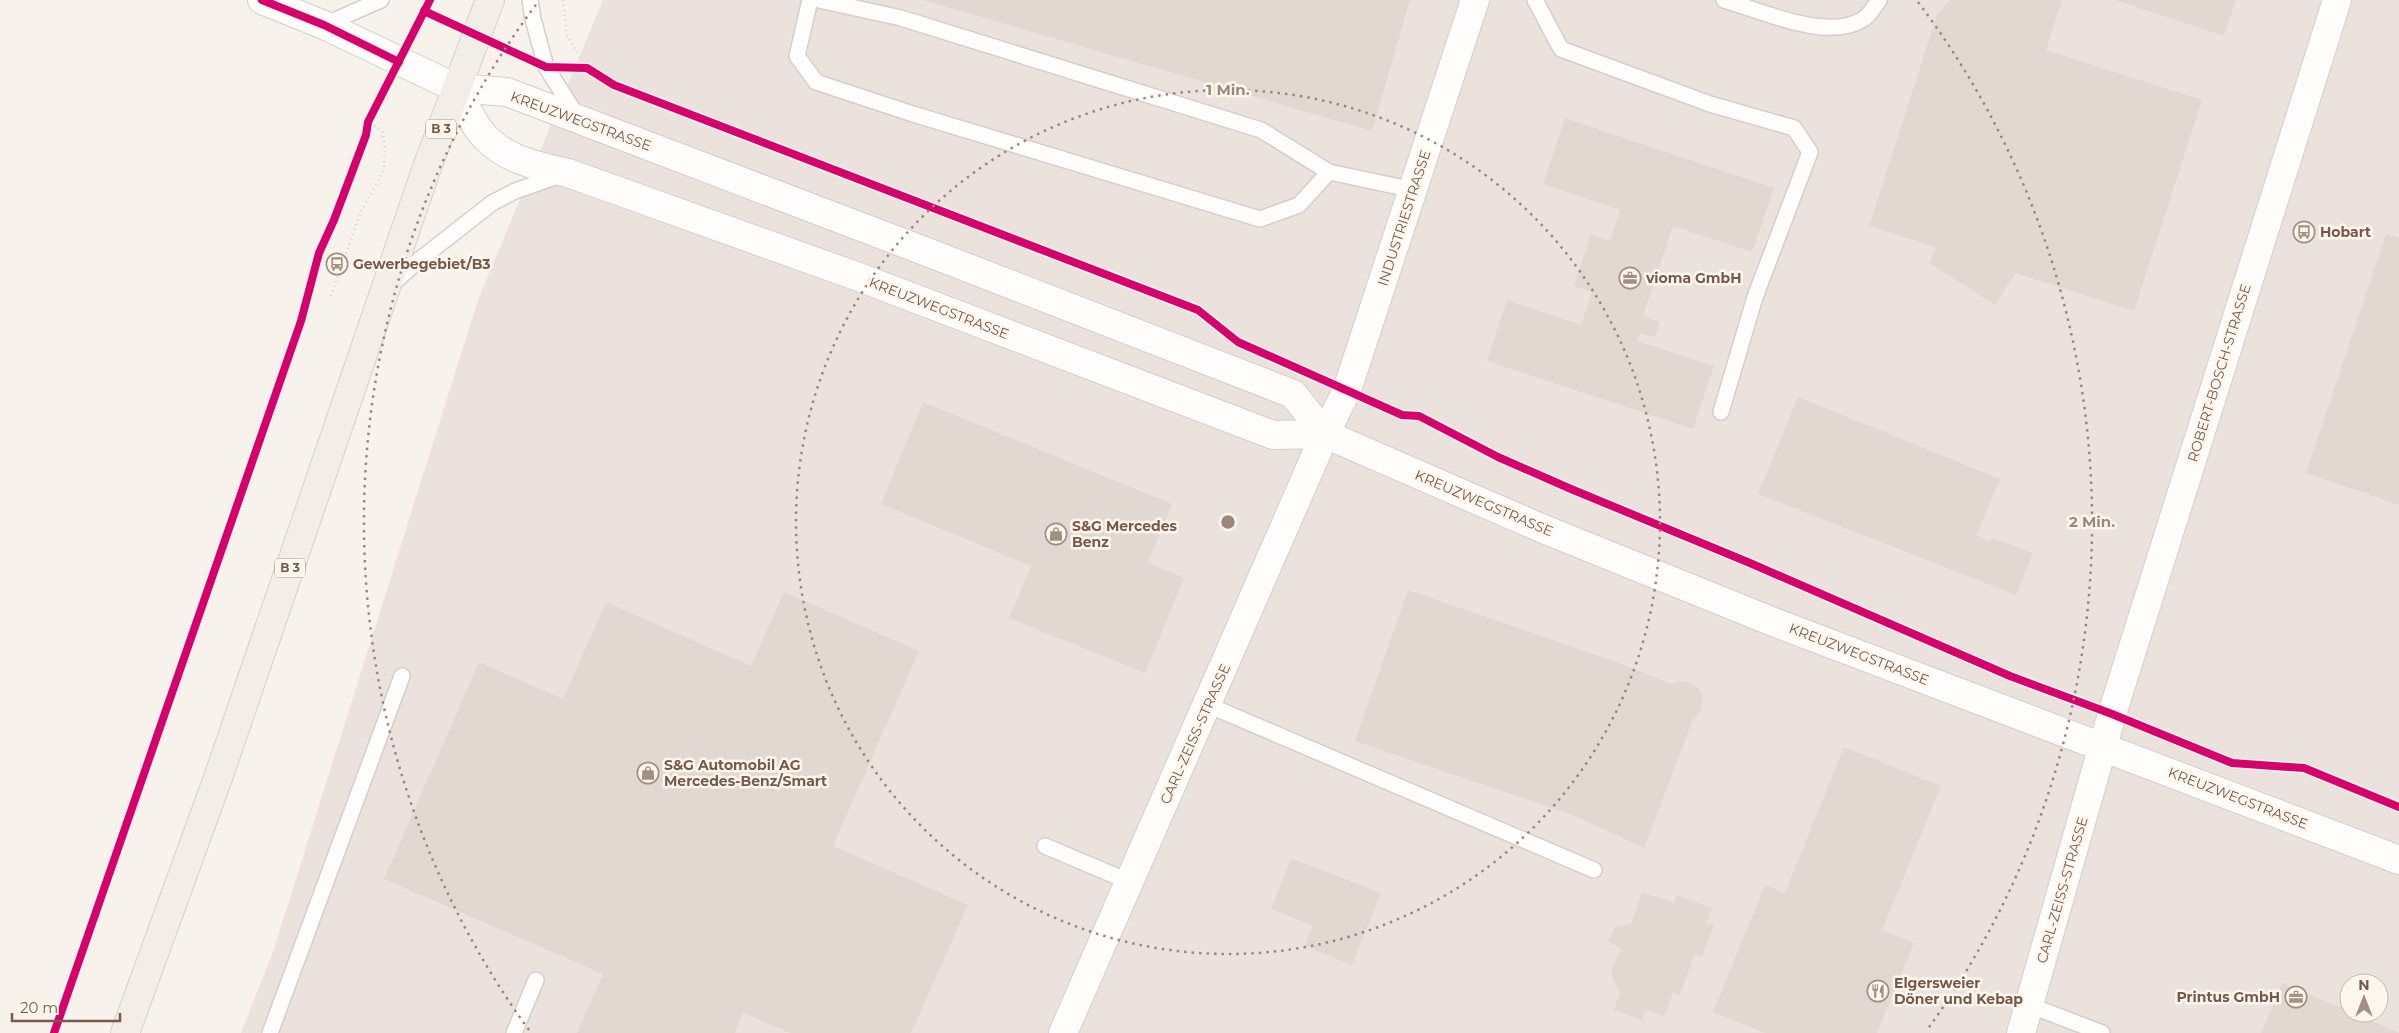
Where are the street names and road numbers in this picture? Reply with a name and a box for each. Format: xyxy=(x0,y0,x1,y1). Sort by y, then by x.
street label: KREUZWEGSTRASSE xyxy=(508,87,654,155)
road number: B 3 xyxy=(426,120,456,138)
street label: INDUSTRIESTRASSE xyxy=(1374,148,1434,288)
street label: KREUZWEGSTRASSE xyxy=(867,273,1011,343)
street label: ROBERT-BOSCH-STRASSE xyxy=(2183,282,2255,464)
street label: KREUZWEGSTRASSE xyxy=(1412,466,1556,540)
road number: B 3 xyxy=(275,558,305,578)
street label: KREUZWEGSTRASSE xyxy=(1787,619,1931,689)
street label: CARL-ZEISS-STRASSE xyxy=(1156,661,1234,807)
street label: KREUZWEGSTRASSE xyxy=(2166,763,2310,833)
street label: CARL-ZEISS-STRASSE xyxy=(2032,815,2092,965)

